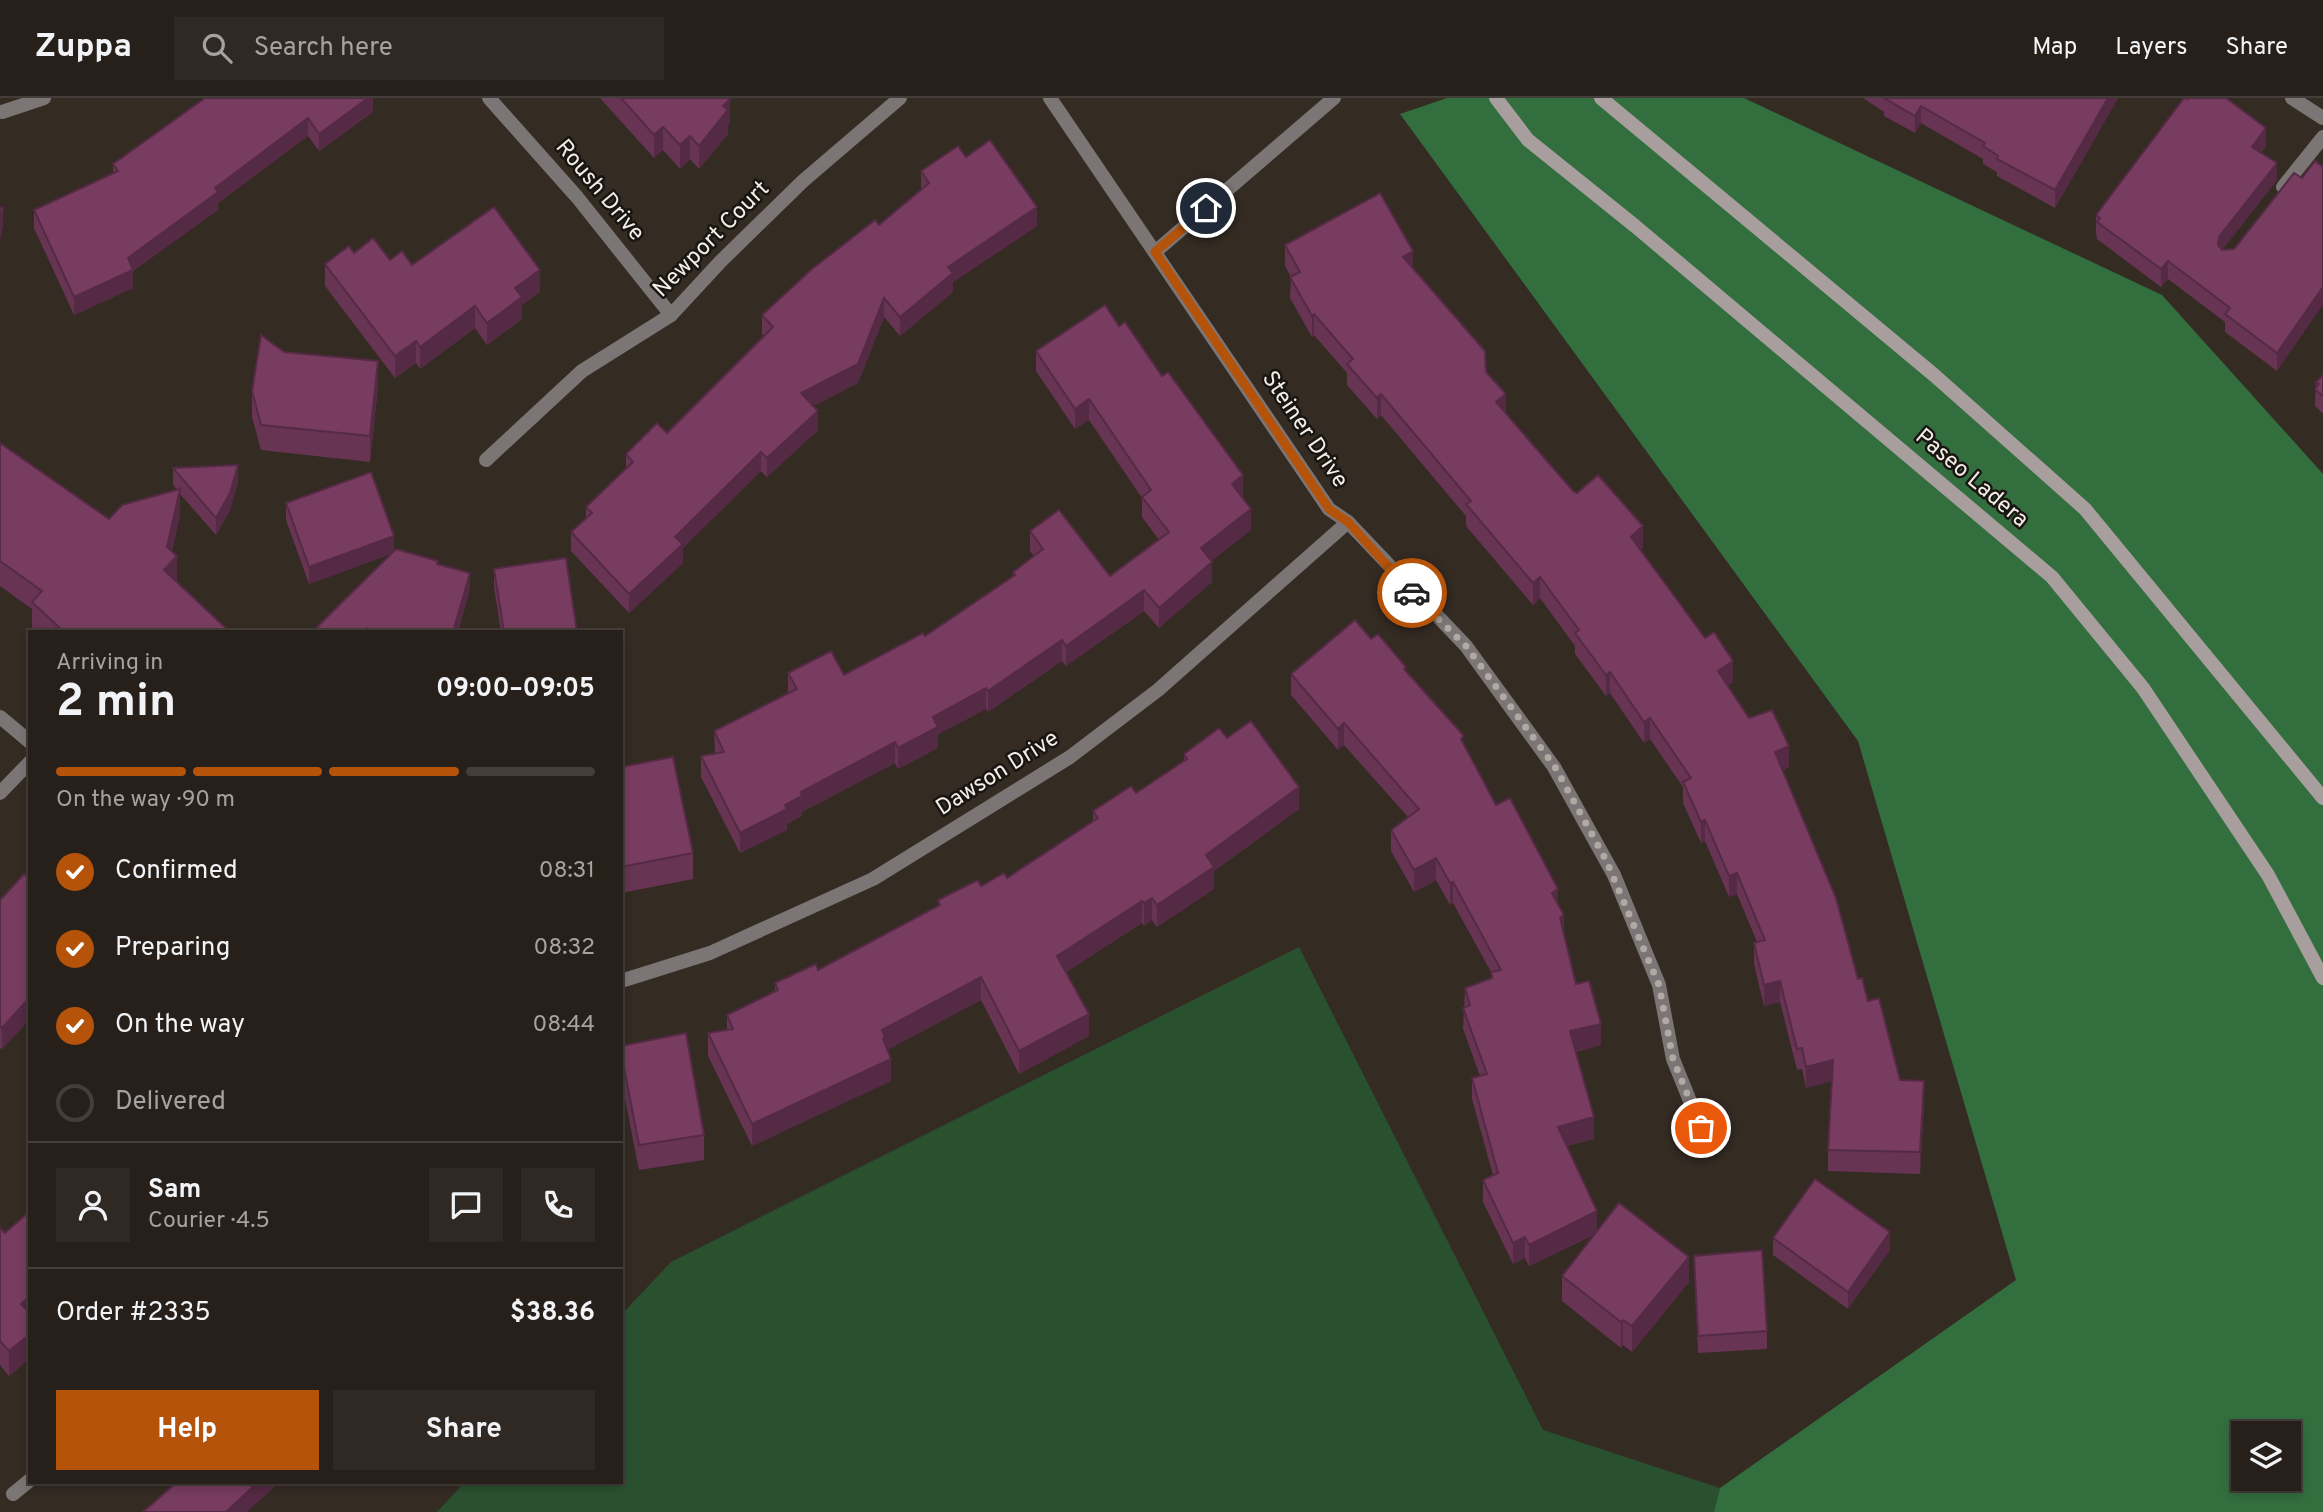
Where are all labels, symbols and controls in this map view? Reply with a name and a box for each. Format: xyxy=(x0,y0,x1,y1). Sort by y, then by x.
search box xyxy=(174,17,664,80)
text: Zuppa xyxy=(35,27,132,69)
icon: search xyxy=(198,29,236,67)
text: Search here xyxy=(254,32,393,65)
text: Map xyxy=(2032,33,2077,63)
text: Layers xyxy=(2115,33,2187,63)
text: Share xyxy=(2225,33,2288,63)
street label: Roush Drive xyxy=(548,134,650,248)
street label: Newport Court xyxy=(648,176,776,304)
pin xyxy=(1176,178,1236,238)
icon: home xyxy=(1187,189,1225,227)
street label: Steiner Drive xyxy=(1254,366,1354,494)
street label: Paseo Ladera xyxy=(1908,423,2034,535)
courier xyxy=(1377,558,1447,628)
icon: car xyxy=(1393,574,1431,612)
text: Arriving in xyxy=(56,649,163,678)
text: 09:00–09:05 xyxy=(436,673,595,706)
text: 2 min xyxy=(56,674,176,733)
street label: Dawson Drive xyxy=(931,725,1065,823)
text: On the way · 90 m xyxy=(56,786,235,815)
icon: check xyxy=(56,853,94,891)
text: Confirmed xyxy=(115,855,238,888)
text: 08:31 xyxy=(539,857,595,886)
icon: check xyxy=(56,930,94,968)
text: Preparing xyxy=(115,932,230,965)
text: 08:32 xyxy=(534,934,595,963)
icon: check xyxy=(56,1007,94,1045)
text: On the way xyxy=(115,1009,245,1042)
text: 08:44 xyxy=(532,1011,595,1040)
text: Delivered xyxy=(115,1086,226,1119)
pin xyxy=(1671,1098,1731,1158)
icon: bag xyxy=(1682,1109,1720,1147)
button: person xyxy=(56,1168,130,1242)
button: chat xyxy=(429,1168,503,1242)
button: phone xyxy=(521,1168,595,1242)
text: Sam xyxy=(148,1174,201,1207)
text: Courier · 4.5 xyxy=(148,1207,270,1236)
text: Order #2335 xyxy=(56,1297,211,1330)
text: $38.36 xyxy=(510,1297,595,1330)
button: Help xyxy=(56,1390,319,1470)
button: Share xyxy=(333,1390,595,1470)
map controls xyxy=(2231,1421,2301,1491)
button: layers xyxy=(2231,1421,2301,1491)

